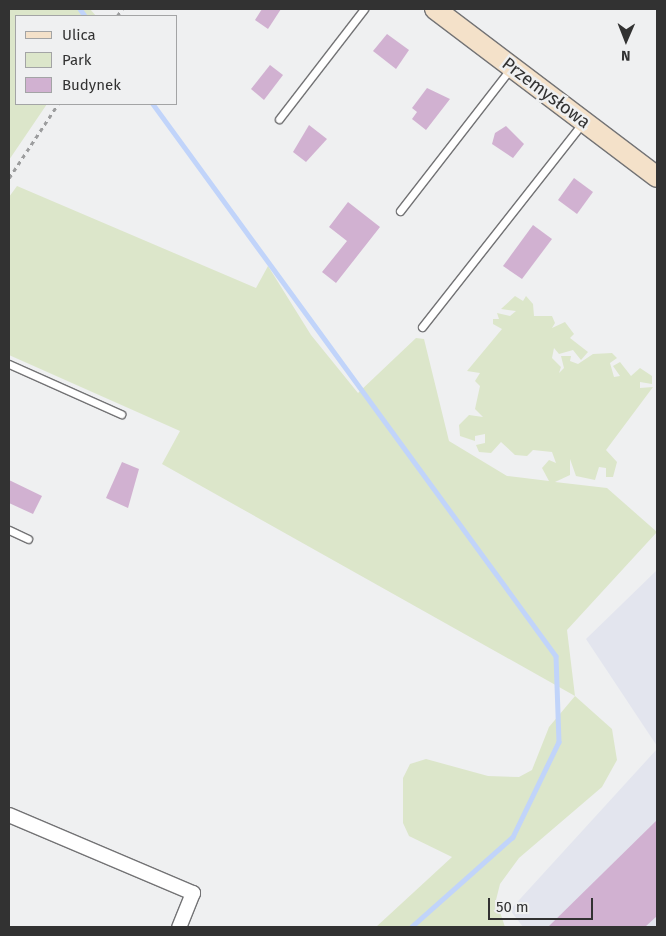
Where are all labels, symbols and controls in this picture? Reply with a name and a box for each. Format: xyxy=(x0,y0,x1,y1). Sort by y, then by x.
legend xyxy=(15,15,178,105)
north arrow xyxy=(601,15,651,65)
text: Ulica xyxy=(62,26,96,44)
text: N xyxy=(621,47,631,64)
text: Park xyxy=(62,51,92,69)
street label: Przemysłowa xyxy=(498,53,594,133)
text: Budynek xyxy=(62,76,121,94)
scale bar xyxy=(491,888,596,920)
text: 50 m xyxy=(496,898,529,916)

